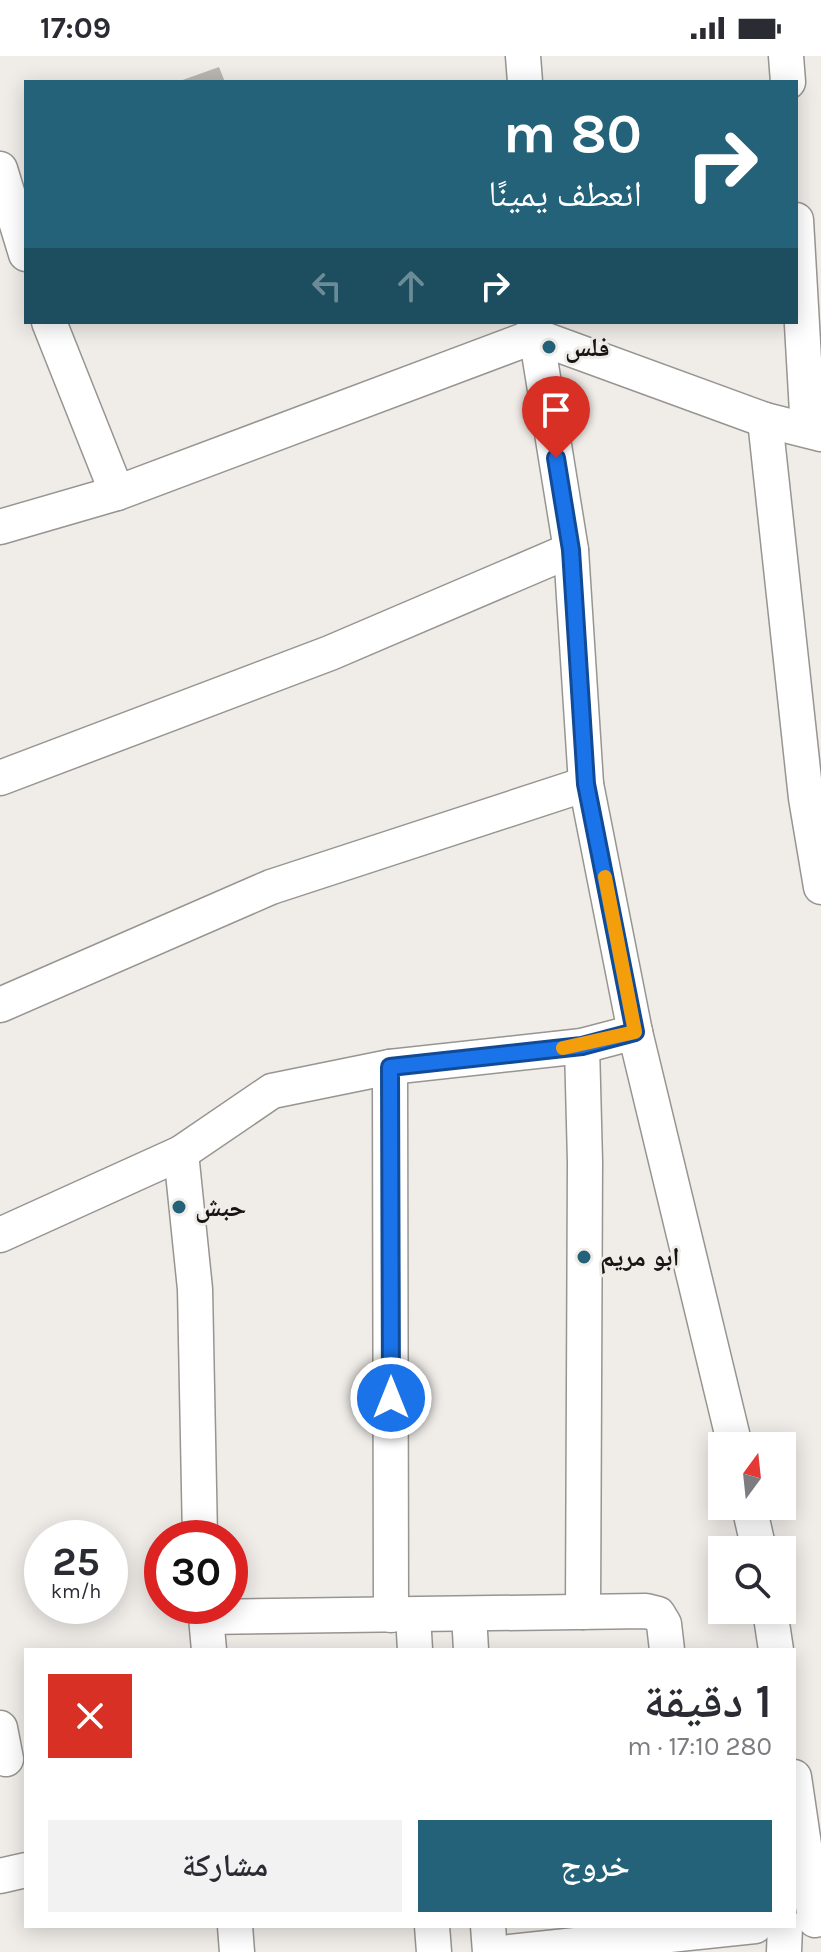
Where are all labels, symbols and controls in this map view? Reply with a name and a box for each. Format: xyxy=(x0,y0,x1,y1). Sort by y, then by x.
text: 17:09 xyxy=(40,10,111,46)
text: 80 m xyxy=(503,101,642,166)
icon: right xyxy=(670,112,774,216)
text: انعطف يمينًا xyxy=(488,173,642,215)
icon: left xyxy=(305,264,349,308)
icon: ahead xyxy=(389,264,433,308)
icon: right xyxy=(473,264,517,308)
place label: فلس xyxy=(565,332,610,363)
marker: فلس xyxy=(540,338,558,356)
pin xyxy=(522,376,590,458)
icon: arrive xyxy=(534,388,578,432)
place label: حبش xyxy=(195,1192,246,1223)
marker: حبش xyxy=(170,1198,188,1216)
place label: ابو مريم xyxy=(600,1242,680,1275)
marker: ابو مريم xyxy=(575,1248,593,1266)
position arrow xyxy=(349,1356,433,1440)
north arrow xyxy=(708,1432,796,1520)
map controls xyxy=(708,1432,796,1624)
speed limit sign: 30 xyxy=(144,1520,248,1624)
button: search xyxy=(708,1536,796,1624)
text: 25 xyxy=(52,1538,100,1585)
text: km/h xyxy=(51,1580,101,1603)
text: 1 دقيقة xyxy=(644,1673,772,1729)
button: close xyxy=(48,1674,132,1758)
text: 280 m · 17:10 xyxy=(627,1731,772,1762)
button: مشاركة xyxy=(48,1820,402,1912)
button: خروج xyxy=(418,1820,772,1912)

